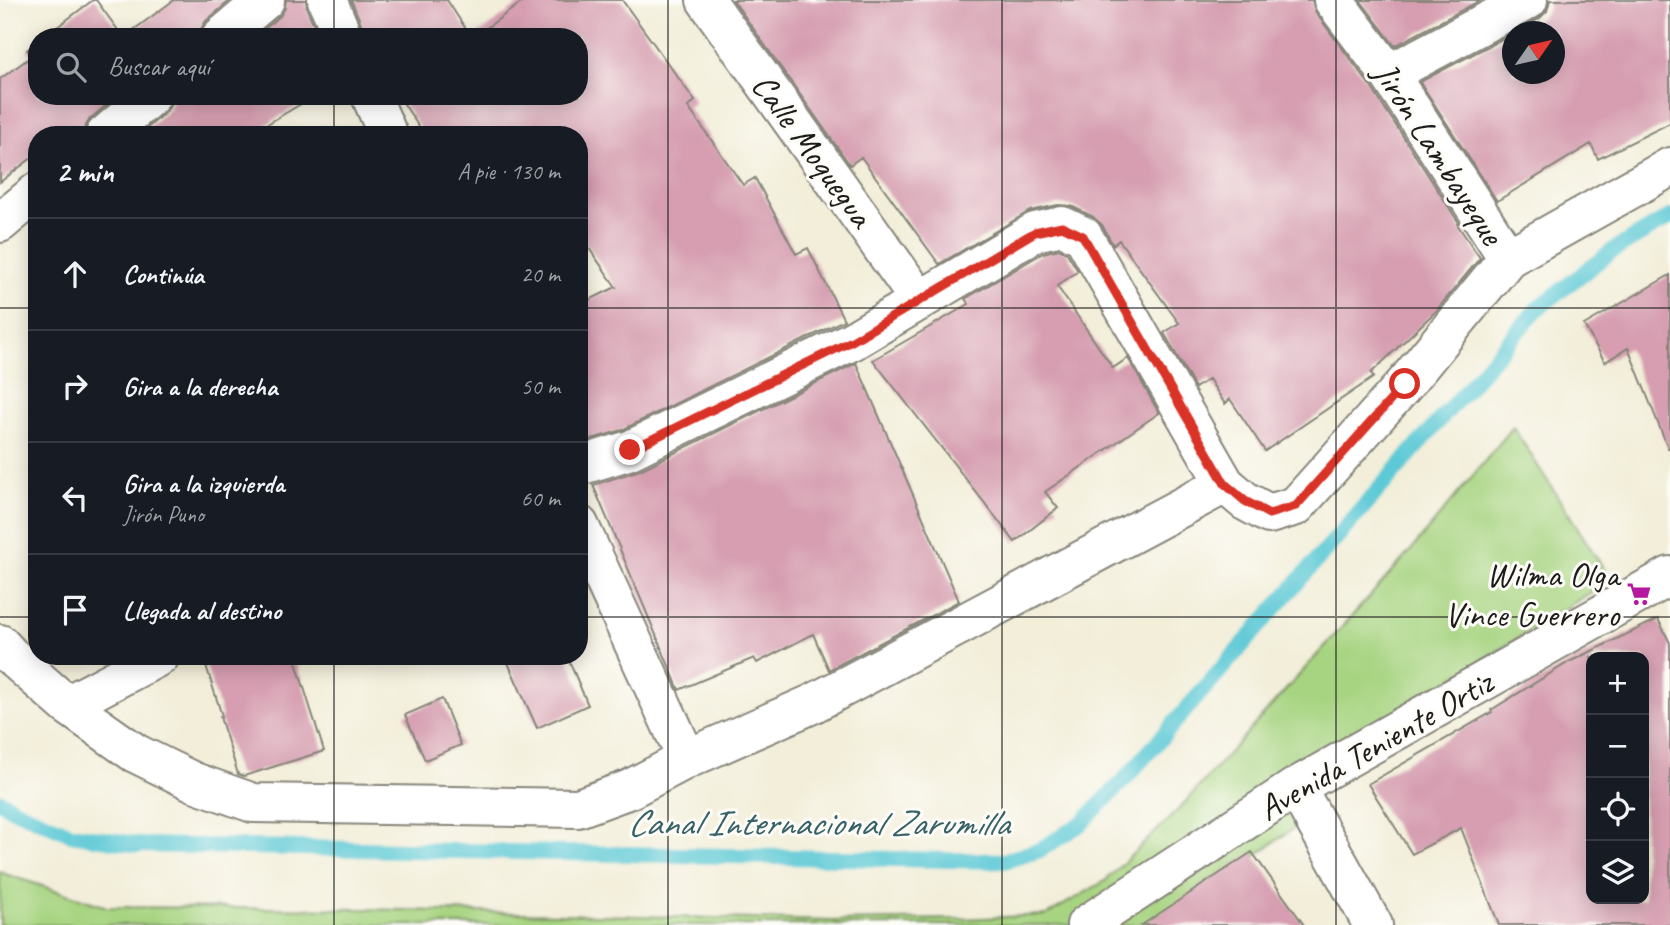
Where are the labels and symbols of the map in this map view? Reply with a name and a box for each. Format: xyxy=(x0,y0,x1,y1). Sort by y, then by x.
north arrow xyxy=(1502,21,1565,84)
street label: Jirón Lambayeque xyxy=(1362,52,1516,255)
street label: Calle Moquegua xyxy=(742,65,885,238)
route start xyxy=(1389,368,1420,399)
route end xyxy=(614,434,645,465)
place label: Wilma Olga Vince Guerrero xyxy=(1444,552,1622,637)
supermarket icon: Wilma Olga Vince Guerrero xyxy=(1625,580,1653,608)
street label: Avenida Teniente Ortiz xyxy=(1250,659,1502,831)
water label: Canal Internacional Zarumilla xyxy=(627,799,1012,846)

